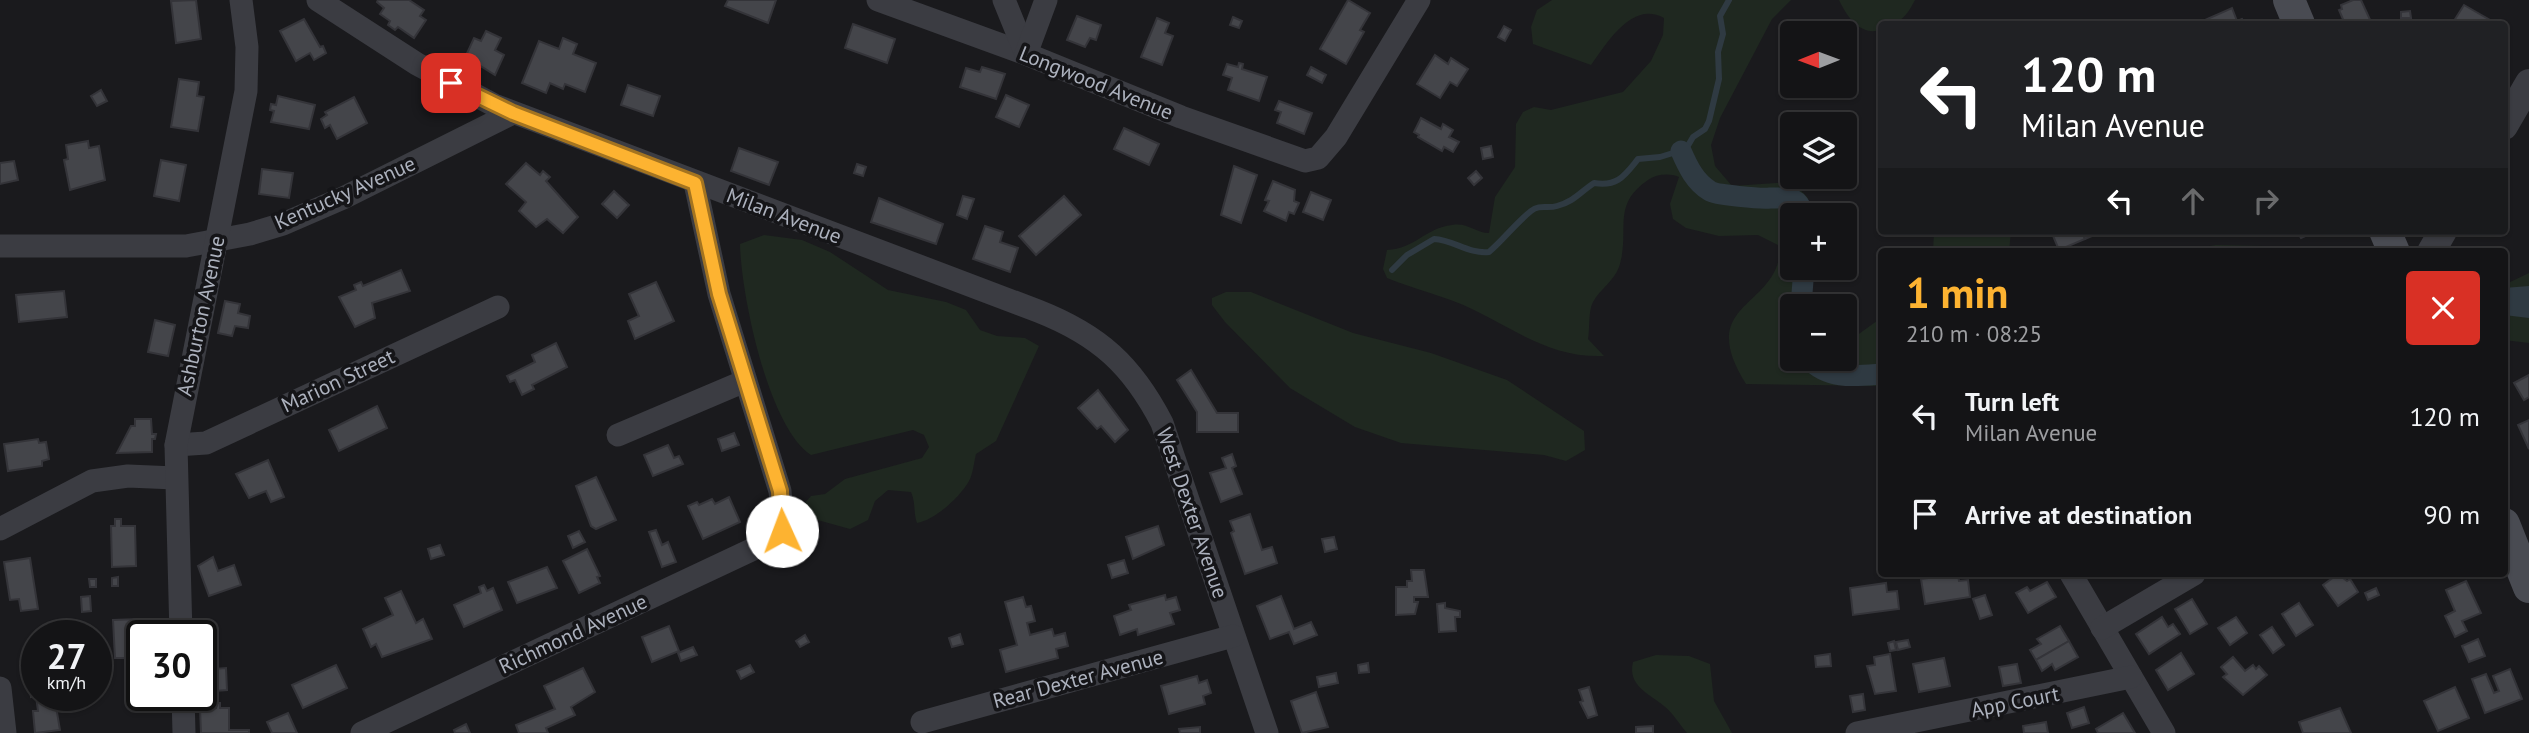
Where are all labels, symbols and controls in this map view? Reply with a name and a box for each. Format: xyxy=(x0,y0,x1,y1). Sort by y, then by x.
north arrow xyxy=(1780,21,1857,98)
map controls xyxy=(1780,21,1857,371)
street label: Longwood Avenue xyxy=(1015,39,1177,126)
text: 120 m xyxy=(2021,42,2156,106)
icon: left xyxy=(1906,49,1997,140)
pin xyxy=(421,53,481,113)
icon: arrive xyxy=(432,64,470,102)
text: Milan Avenue xyxy=(2021,104,2205,146)
button: layers xyxy=(1780,112,1857,189)
street label: Kentucky Avenue xyxy=(270,149,419,236)
street label: Milan Avenue xyxy=(723,181,845,250)
icon: left xyxy=(2101,182,2139,220)
icon: ahead xyxy=(2174,182,2212,220)
icon: right xyxy=(2247,182,2285,220)
button: + xyxy=(1780,203,1857,280)
street label: Ashburton Avenue xyxy=(170,233,231,399)
text: 1 min xyxy=(1906,265,2008,320)
button: close xyxy=(2406,271,2480,345)
button: − xyxy=(1780,294,1857,371)
text: 210 m · 08:25 xyxy=(1906,319,2042,348)
street label: Marion Street xyxy=(277,343,399,419)
text: Turn left xyxy=(1965,385,2059,418)
icon: left xyxy=(1906,397,1944,435)
text: 120 m xyxy=(2409,400,2480,433)
text: Milan Avenue xyxy=(1965,418,2097,447)
street label: West Dexter Avenue xyxy=(1151,424,1234,602)
position arrow xyxy=(745,494,819,568)
icon: arrive xyxy=(1906,495,1944,533)
text: Arrive at destination xyxy=(1965,498,2192,531)
text: 90 m xyxy=(2424,498,2480,531)
street label: Richmond Avenue xyxy=(494,587,651,680)
speed limit sign: 30 xyxy=(126,620,217,711)
text: 27 xyxy=(47,633,86,679)
street label: Rear Dexter Avenue xyxy=(990,643,1166,714)
text: km/h xyxy=(47,671,86,694)
street label: App Court xyxy=(1968,680,2061,723)

